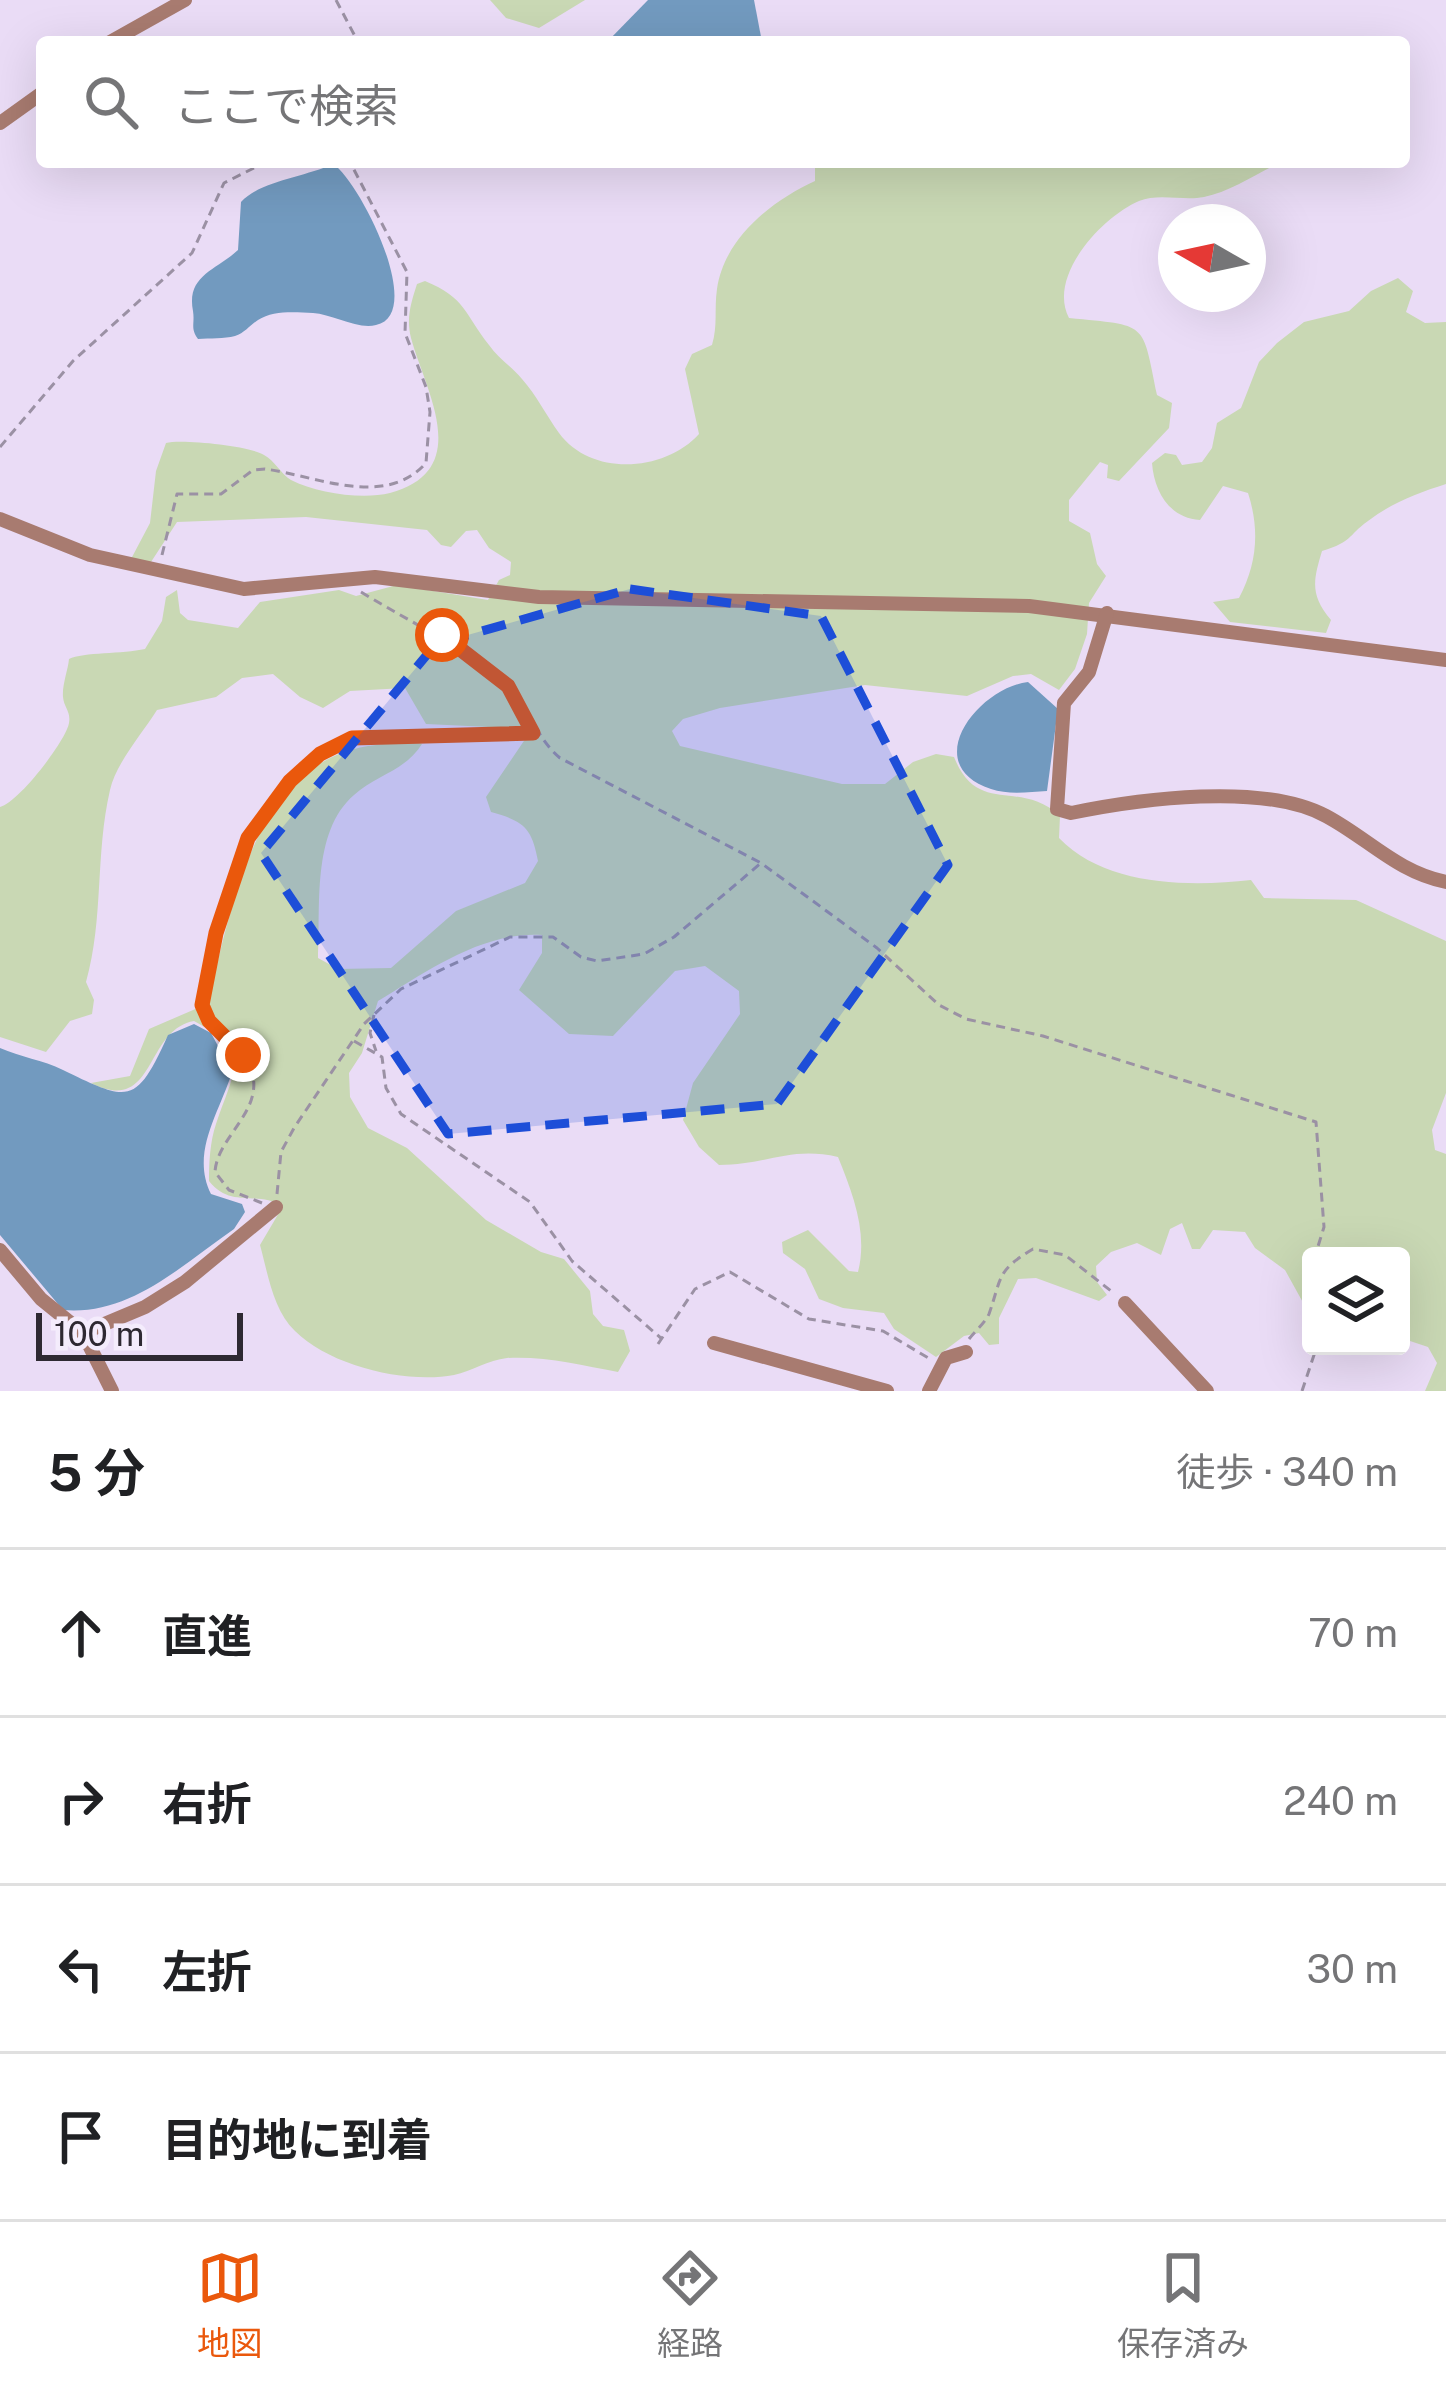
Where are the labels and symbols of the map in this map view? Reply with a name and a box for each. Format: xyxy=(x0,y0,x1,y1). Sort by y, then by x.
north arrow xyxy=(1158,204,1266,312)
route start xyxy=(415,608,469,662)
route end xyxy=(216,1028,270,1082)
scale bar xyxy=(36,1307,243,1360)

